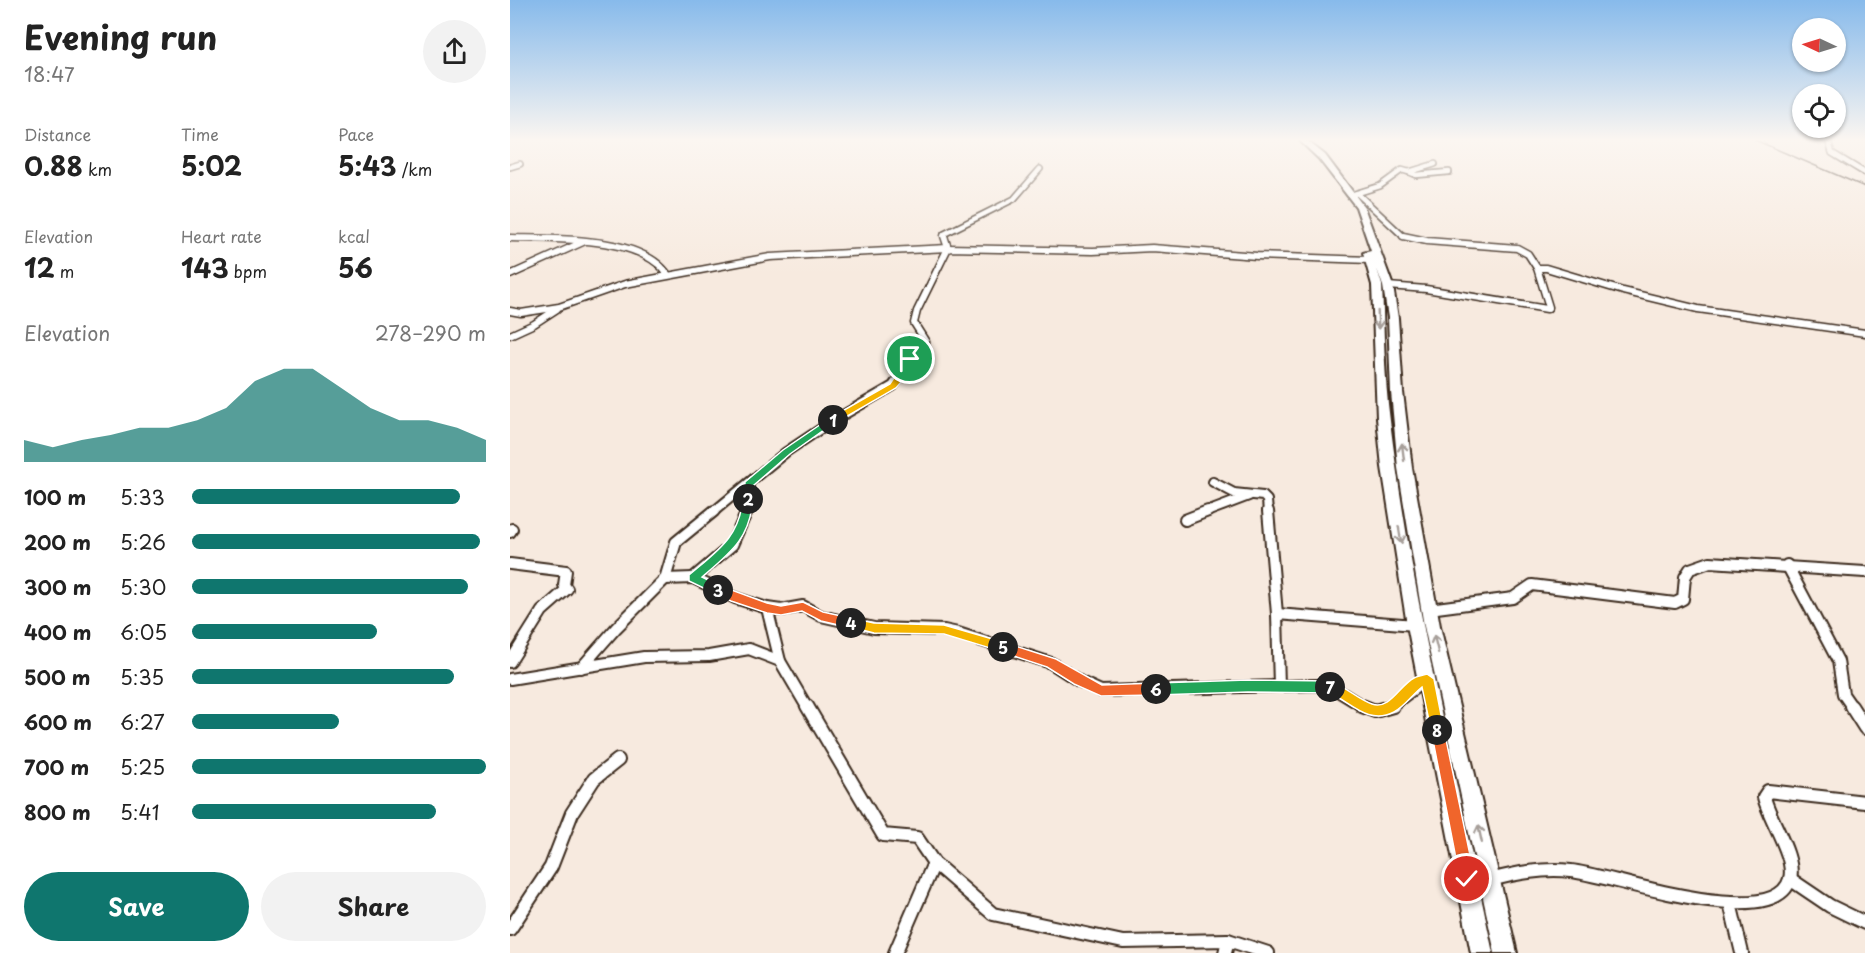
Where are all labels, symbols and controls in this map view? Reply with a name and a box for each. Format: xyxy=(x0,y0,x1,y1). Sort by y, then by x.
text: Evening run xyxy=(24,11,217,61)
north arrow xyxy=(1792,18,1846,72)
map controls xyxy=(1792,18,1846,138)
button: share xyxy=(423,20,486,83)
text: 18:47 xyxy=(24,59,75,89)
button: locate xyxy=(1792,84,1846,138)
text: Distance xyxy=(24,122,91,146)
text: Time xyxy=(181,122,219,146)
text: Pace xyxy=(338,122,374,146)
text: 0.88 xyxy=(24,146,83,185)
text: 5:02 xyxy=(181,146,242,185)
text: 5:43 xyxy=(338,146,397,185)
text: km xyxy=(83,157,112,181)
text: /km xyxy=(397,157,432,181)
text: Elevation xyxy=(24,224,93,248)
text: Heart rate xyxy=(181,224,262,248)
text: kcal xyxy=(338,224,370,248)
text: 12 xyxy=(24,248,55,287)
text: 143 xyxy=(181,248,229,287)
text: 56 xyxy=(338,248,373,287)
text: m xyxy=(55,259,74,283)
text: bpm xyxy=(229,259,267,283)
one-way arrow xyxy=(1373,309,1384,329)
text: Elevation xyxy=(24,318,110,348)
text: 278–290 m xyxy=(375,318,486,348)
pin xyxy=(884,333,935,384)
icon: arrive xyxy=(893,342,926,375)
pin: 1 xyxy=(818,405,848,435)
text: 1 xyxy=(829,408,837,432)
one-way arrow xyxy=(1397,443,1408,463)
text: 100 m xyxy=(24,482,86,512)
text: 5:33 xyxy=(120,482,165,512)
pin: 2 xyxy=(733,484,763,514)
text: 2 xyxy=(742,487,754,511)
one-way arrow xyxy=(1395,524,1406,544)
text: 200 m xyxy=(24,527,91,557)
text: 5:26 xyxy=(120,527,166,557)
text: 300 m xyxy=(24,572,92,602)
text: 5:30 xyxy=(120,572,166,602)
pin: 3 xyxy=(703,575,733,605)
text: 3 xyxy=(713,578,723,602)
pin: 4 xyxy=(836,608,866,638)
text: 4 xyxy=(846,611,856,635)
text: 400 m xyxy=(24,617,92,647)
text: 6:05 xyxy=(120,617,167,647)
pin: 5 xyxy=(988,632,1018,662)
text: 5 xyxy=(998,635,1008,659)
one-way arrow xyxy=(1430,635,1442,654)
text: 500 m xyxy=(24,662,91,692)
text: 5:35 xyxy=(120,662,164,692)
pin: 7 xyxy=(1315,672,1345,702)
pin: 6 xyxy=(1141,674,1171,704)
text: 7 xyxy=(1325,675,1335,699)
text: 6 xyxy=(1150,677,1162,701)
text: 600 m xyxy=(24,707,92,737)
text: 6:27 xyxy=(120,707,165,737)
pin: 8 xyxy=(1422,715,1452,745)
text: 8 xyxy=(1432,718,1442,742)
text: 700 m xyxy=(24,752,89,782)
text: 5:25 xyxy=(120,752,165,782)
text: 800 m xyxy=(24,797,91,827)
text: 5:41 xyxy=(120,797,160,827)
one-way arrow xyxy=(1473,825,1485,844)
pin xyxy=(1441,853,1492,904)
icon: check xyxy=(1450,862,1483,895)
button: Save xyxy=(24,872,249,941)
button: Share xyxy=(261,872,486,941)

